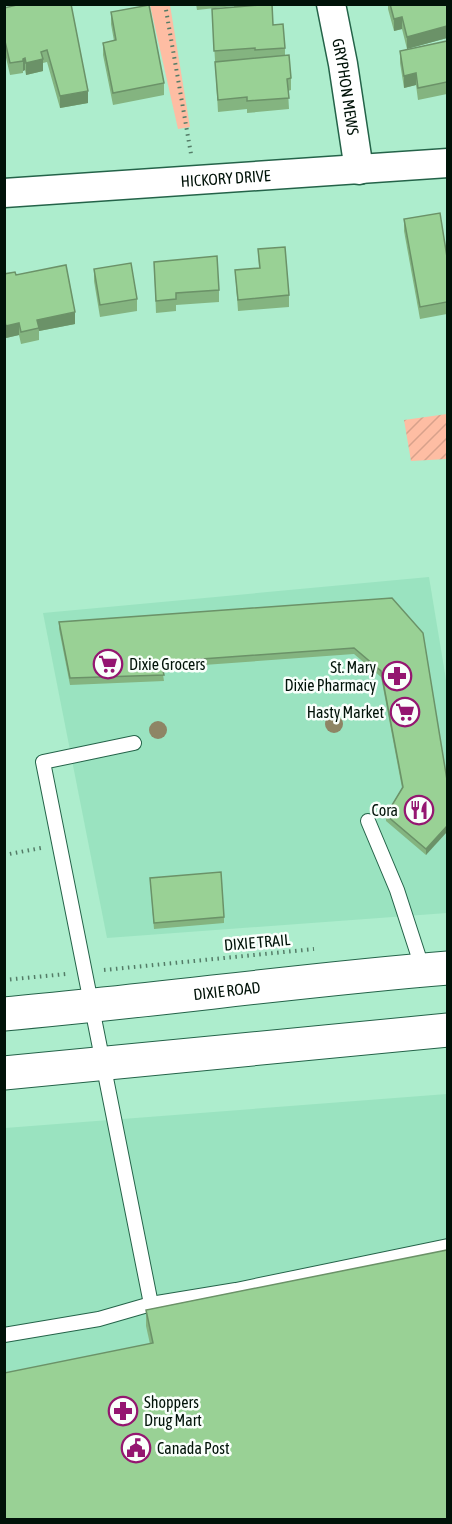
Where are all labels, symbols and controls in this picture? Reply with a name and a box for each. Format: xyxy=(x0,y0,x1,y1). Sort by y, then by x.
street label: GRYPHON MEWS xyxy=(329,37,363,136)
street label: HICKORY DRIVE xyxy=(180,166,271,190)
supermarket icon: Dixie Grocers xyxy=(92,648,124,680)
place label: Dixie Grocers xyxy=(129,655,206,673)
place label: St. Mary Dixie Pharmacy xyxy=(285,658,376,695)
pharmacy icon: St. Mary Dixie Pharmacy xyxy=(381,660,413,692)
supermarket icon: Hasty Market xyxy=(389,696,421,728)
place label: Hasty Market xyxy=(307,703,384,722)
restaurant icon: Cora xyxy=(403,794,435,826)
place label: Cora xyxy=(371,801,398,819)
street label: DIXIE TRAIL xyxy=(223,930,292,954)
street label: DIXIE ROAD xyxy=(192,978,261,1003)
place label: Shoppers Drug Mart xyxy=(144,1393,202,1430)
pharmacy icon: Shoppers Drug Mart xyxy=(107,1395,139,1427)
public building icon: Canada Post xyxy=(120,1432,152,1464)
place label: Canada Post xyxy=(157,1439,230,1457)

